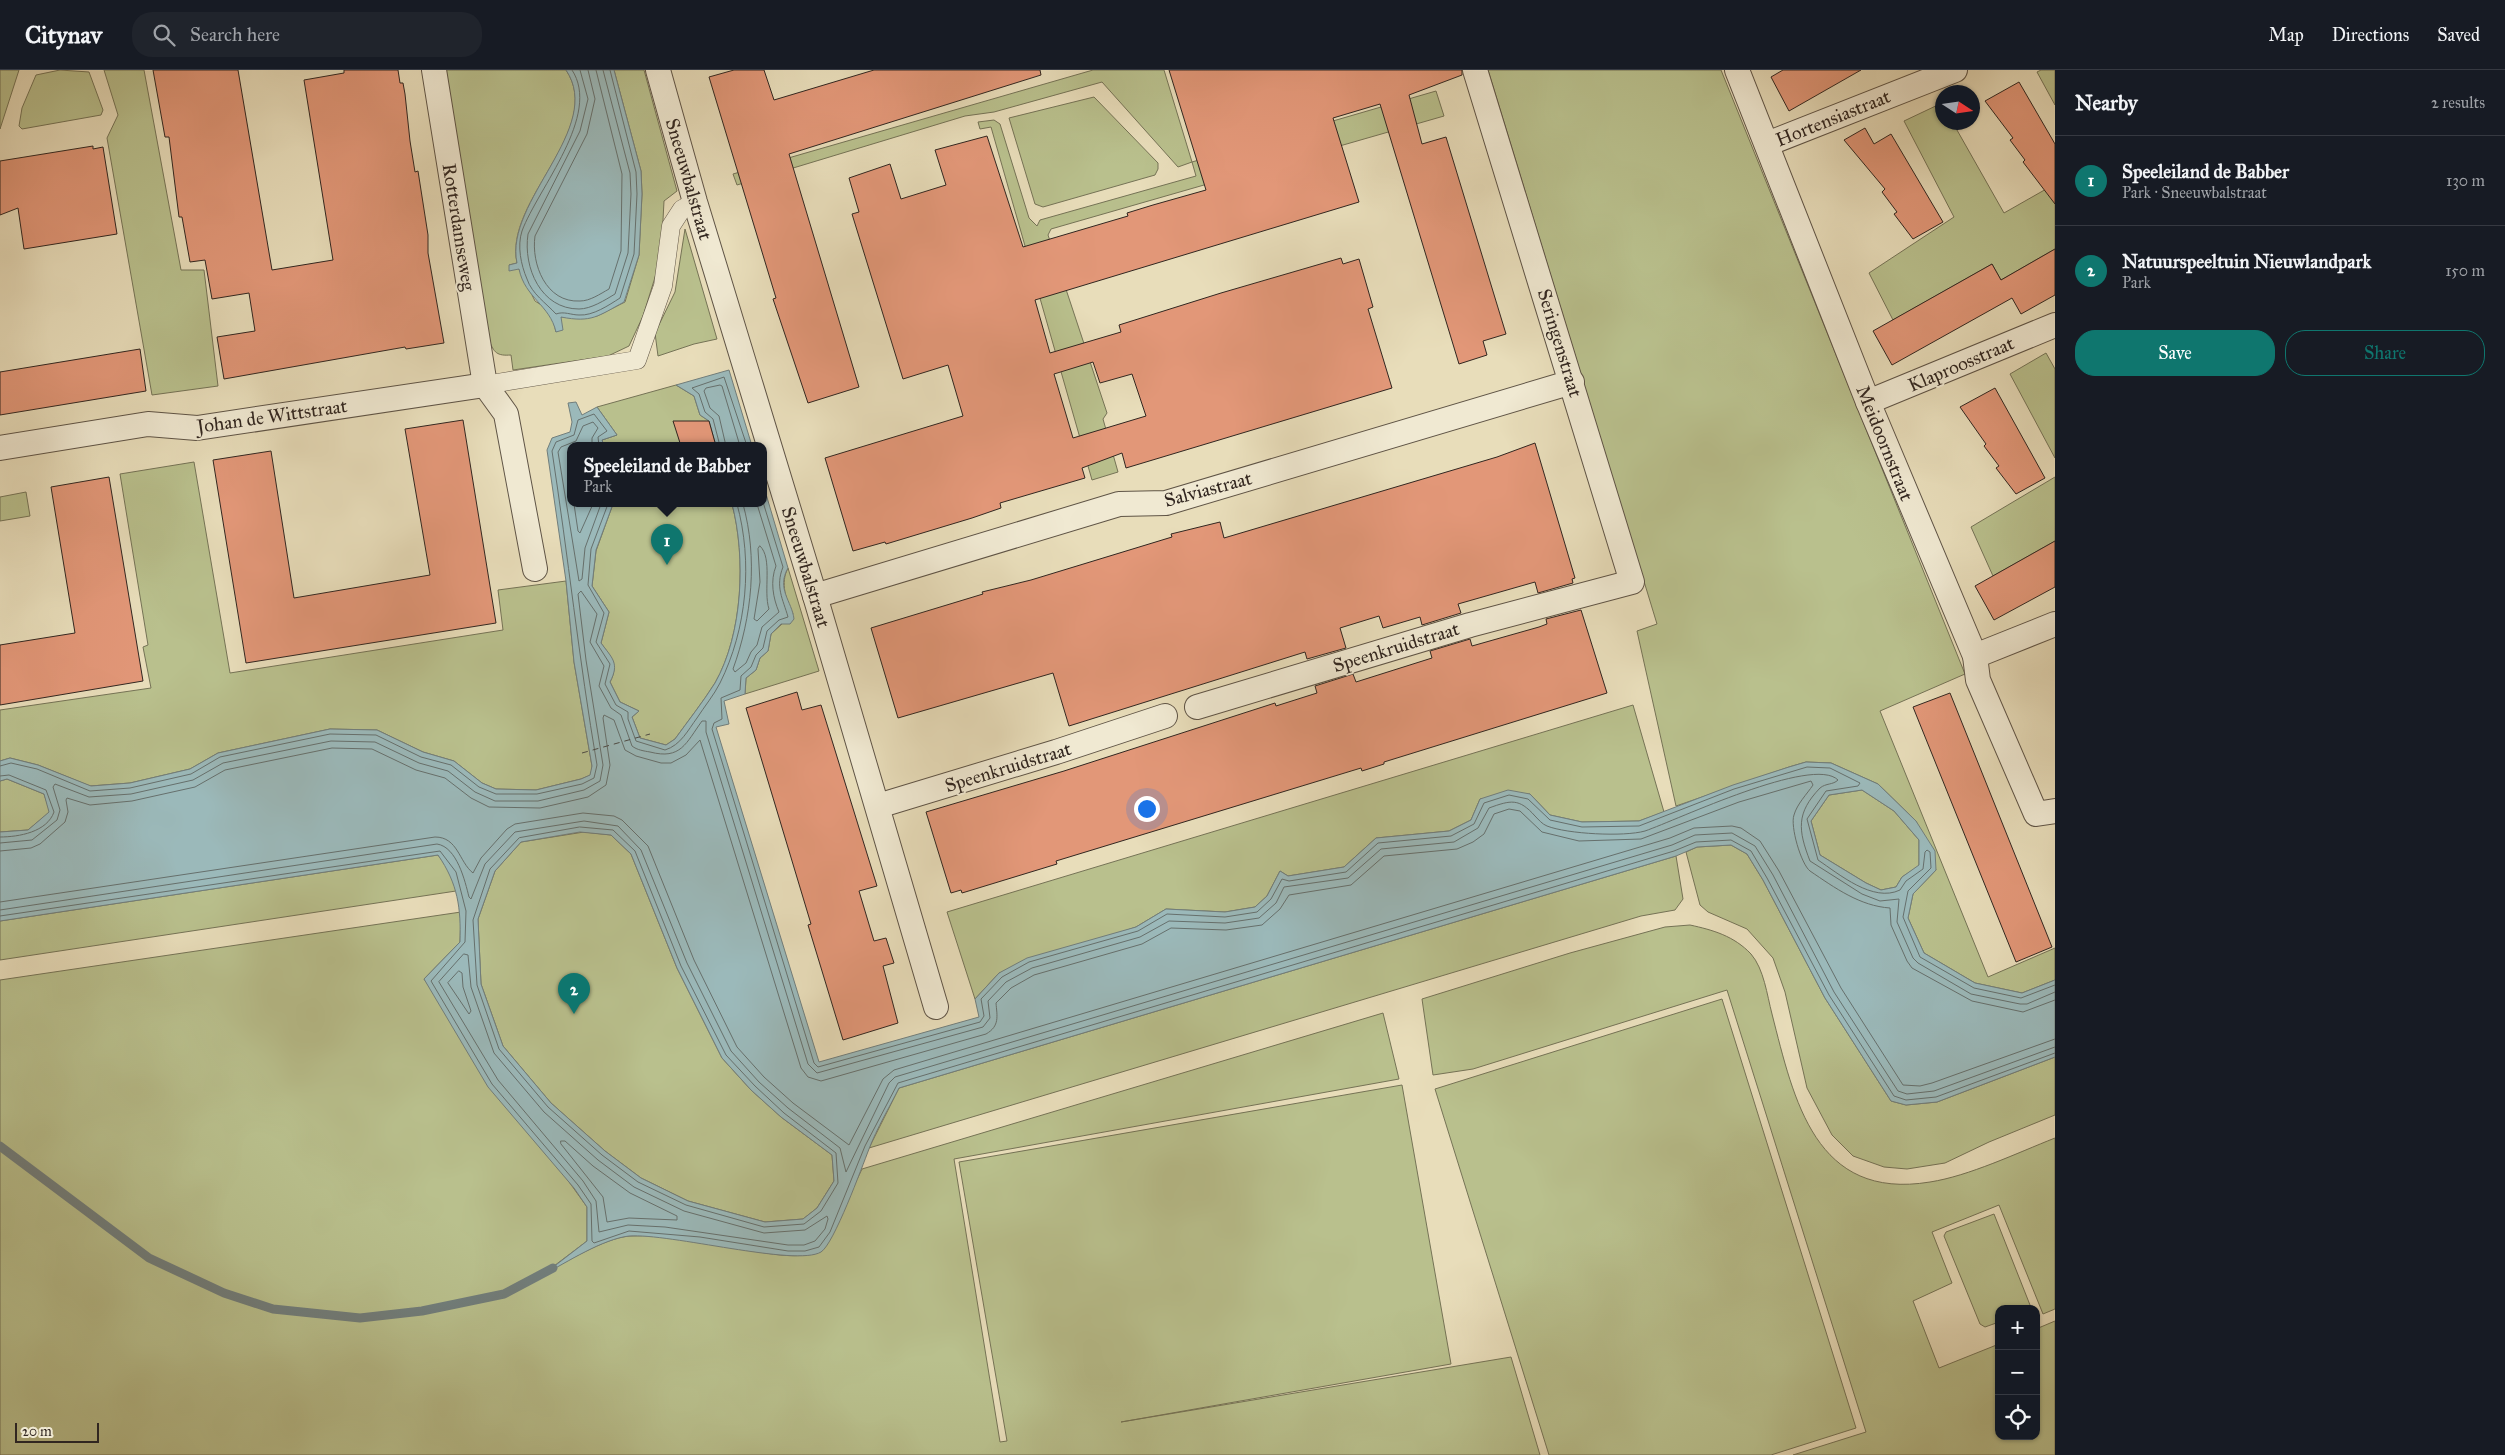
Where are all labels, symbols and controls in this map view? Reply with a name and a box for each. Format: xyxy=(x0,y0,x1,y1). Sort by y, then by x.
search box xyxy=(132,12,482,57)
text: Citynav xyxy=(25,20,102,50)
icon: search xyxy=(150,21,178,49)
text: Search here xyxy=(190,23,280,46)
text: Map xyxy=(2268,24,2304,46)
text: Directions xyxy=(2332,24,2409,46)
text: Saved xyxy=(2437,24,2480,46)
street label: Hortensiastraat xyxy=(1772,84,1894,151)
north arrow xyxy=(1935,85,1980,130)
text: Nearby xyxy=(2075,90,2138,116)
text: 2 results xyxy=(2431,93,2485,112)
street label: Sneeuwbalstraat xyxy=(661,116,717,243)
text: Speeleiland de Babber xyxy=(2122,160,2289,183)
street label: Rotterdamseweg xyxy=(437,162,480,293)
text: 1 xyxy=(2088,171,2094,190)
text: 130 m xyxy=(2446,171,2485,190)
text: Park · Sneeuwbalstraat xyxy=(2122,183,2267,202)
text: Natuurspeeltuin Nieuwlandpark xyxy=(2122,250,2371,273)
text: 2 xyxy=(2087,261,2095,280)
text: 150 m xyxy=(2445,261,2485,280)
text: Park xyxy=(2122,273,2151,292)
street label: Seringenstraat xyxy=(1532,286,1587,401)
button: Save xyxy=(2075,330,2275,376)
button: Share xyxy=(2285,330,2485,376)
street label: Klaproosstraat xyxy=(1904,331,2018,397)
street label: Meidoornstraat xyxy=(1851,382,1919,504)
street label: Johan de Wittstraat xyxy=(193,394,349,439)
popup xyxy=(567,442,767,507)
text: Speeleiland de Babber xyxy=(583,454,751,477)
street label: Salviastraat xyxy=(1162,466,1255,512)
text: Park xyxy=(583,477,612,496)
street label: Sneeuwbalstraat xyxy=(777,504,835,631)
pin: 1 xyxy=(651,524,683,565)
street label: Speenkruidstraat xyxy=(1330,617,1462,677)
street label: Speenkruidstraat xyxy=(942,737,1074,797)
your location xyxy=(1134,796,1160,822)
pin: 2 xyxy=(558,973,590,1014)
map controls xyxy=(1995,1305,2040,1440)
button: + xyxy=(1995,1305,2040,1350)
button: − xyxy=(1995,1350,2040,1395)
button: locate xyxy=(1995,1395,2040,1440)
scale bar xyxy=(15,1420,99,1443)
text: 20 m xyxy=(22,1423,52,1440)

